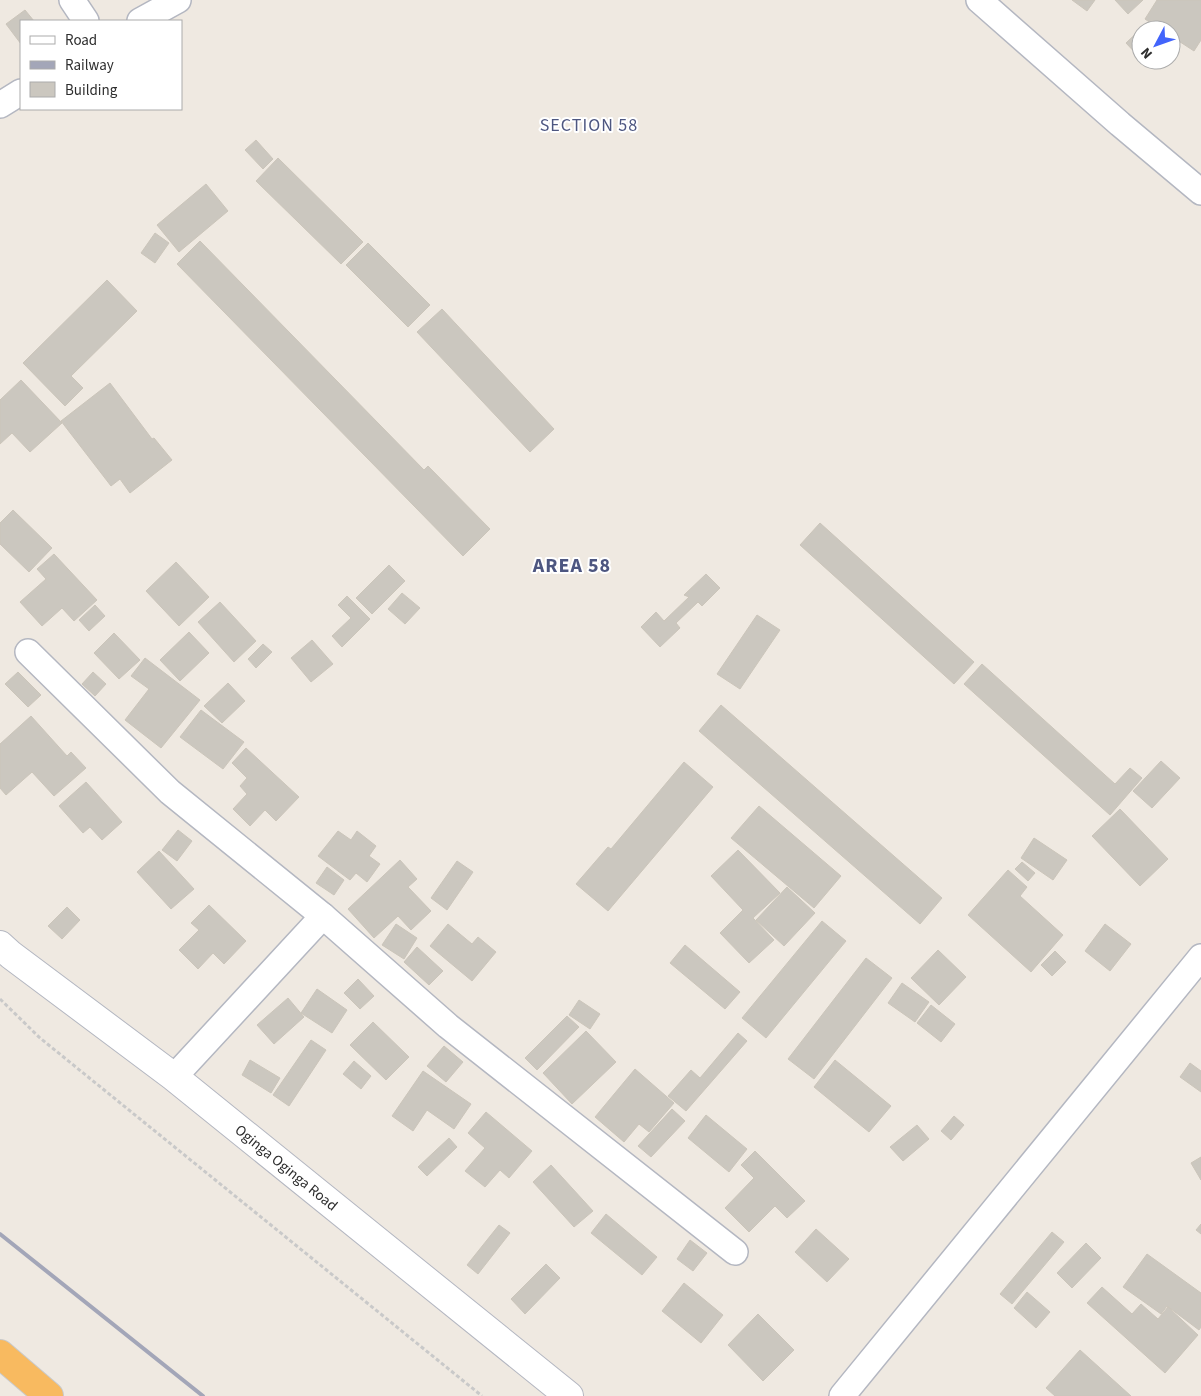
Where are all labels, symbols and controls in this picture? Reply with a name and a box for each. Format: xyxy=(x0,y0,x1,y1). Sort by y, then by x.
legend xyxy=(20,20,182,110)
north arrow xyxy=(1131,20,1181,70)
text: Road xyxy=(65,30,97,51)
text: N xyxy=(1136,43,1158,63)
text: Railway xyxy=(65,55,114,76)
text: Building xyxy=(65,80,118,101)
district label: SECTION 58 xyxy=(540,113,638,138)
district label: AREA 58 xyxy=(532,552,611,580)
street label: Oginga Oginga Road xyxy=(230,1120,342,1216)

